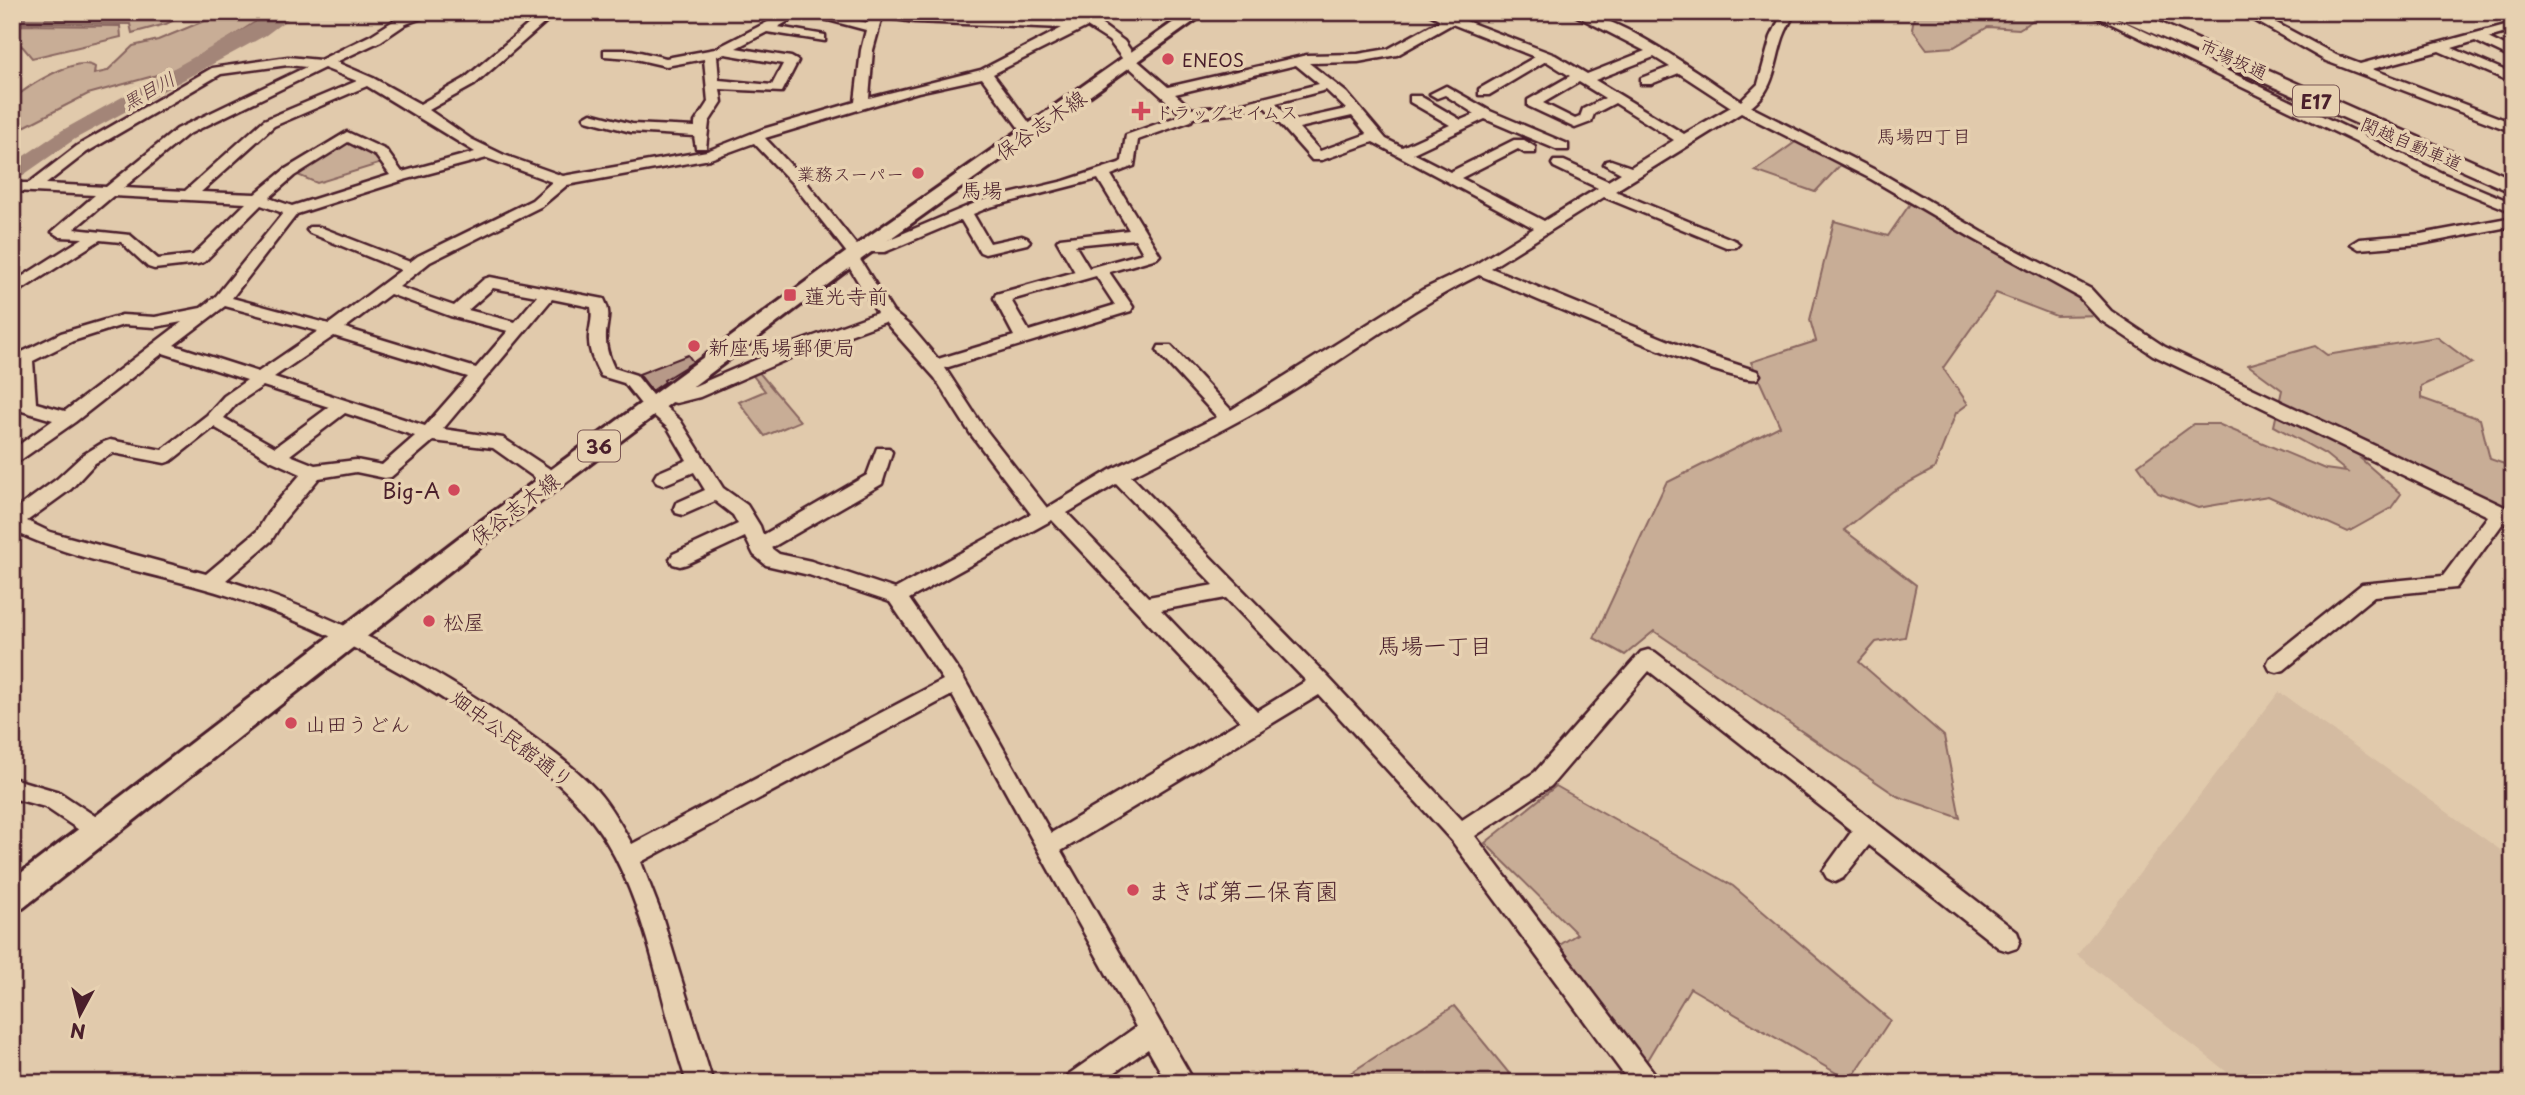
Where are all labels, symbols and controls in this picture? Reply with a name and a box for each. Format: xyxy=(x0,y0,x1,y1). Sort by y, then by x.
street label: 市場坂通 xyxy=(2196,31,2272,85)
place label: ENEOS xyxy=(1182,46,1244,73)
marker: ENEOS xyxy=(1160,51,1176,67)
water label: 黒目川 xyxy=(116,64,180,116)
street label: 保谷志木線 xyxy=(988,81,1092,167)
road number: E17 xyxy=(2293,86,2339,116)
place label: ドラッグセイムス xyxy=(1155,98,1298,125)
marker: ドラッグセイムス xyxy=(1133,103,1149,119)
street label: 関越自動車道 xyxy=(2357,109,2467,177)
district label: 馬場四丁目 xyxy=(1876,121,1972,149)
place label: 業務スーパー xyxy=(797,160,904,187)
marker: 業務スーパー xyxy=(910,165,926,181)
district label: 馬場 xyxy=(961,173,1003,205)
place label: 蓮光寺前 xyxy=(804,279,888,311)
marker: 蓮光寺前 xyxy=(782,287,798,303)
place label: 新座馬場郵便局 xyxy=(708,330,855,362)
marker: 新座馬場郵便局 xyxy=(686,338,702,354)
road number: 36 xyxy=(578,430,620,462)
street label: 保谷志木線 xyxy=(462,464,566,552)
place label: Big-A xyxy=(382,474,440,506)
marker: Big-A xyxy=(446,482,462,498)
place label: 松屋 xyxy=(443,605,485,637)
marker: 松屋 xyxy=(421,613,437,629)
district label: 馬場一丁目 xyxy=(1378,627,1493,662)
street label: 畑中公民館通り xyxy=(445,681,581,795)
place label: 山田うどん xyxy=(305,707,410,739)
marker: 山田うどん xyxy=(283,715,299,731)
place label: まきば第二保育園 xyxy=(1147,872,1339,908)
marker: まきば第二保育園 xyxy=(1125,882,1141,898)
north arrow xyxy=(46,979,116,1050)
text: N xyxy=(69,1017,87,1047)

